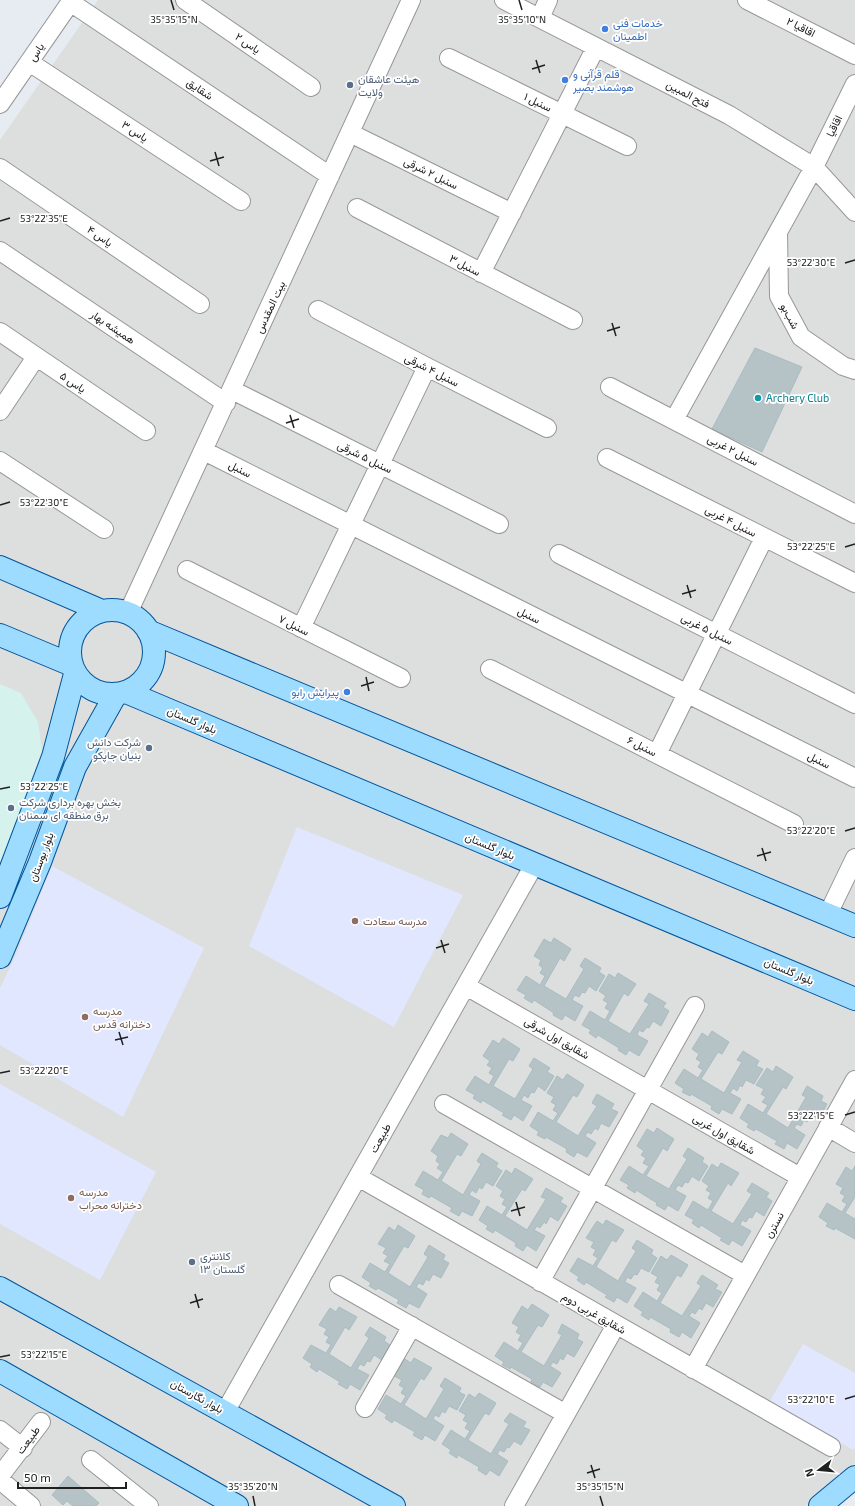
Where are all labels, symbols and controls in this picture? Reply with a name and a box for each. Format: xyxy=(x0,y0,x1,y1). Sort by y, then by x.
text: 35°35'15"N xyxy=(150,13,198,25)
text: 35°35'10"N xyxy=(498,13,546,25)
street label: اقاقیا ۲ xyxy=(784,14,818,40)
place label: خدمات فنی اطمینان xyxy=(613,16,663,43)
marker: خدمات فنی اطمینان xyxy=(600,24,610,34)
street label: یاس ۲ xyxy=(233,29,263,57)
street label: یاس xyxy=(25,40,47,64)
place label: قلم قرآنی و هوشمند بصیر xyxy=(572,67,634,94)
place label: هیئت عاشقان ولایت xyxy=(358,72,420,99)
street label: شقایق xyxy=(184,75,216,103)
marker: قلم قرآنی و هوشمند بصیر xyxy=(560,75,570,85)
street label: فتح المبین xyxy=(663,77,712,112)
marker: هیئت عاشقان ولایت xyxy=(345,80,355,90)
street label: سنبل ۱ xyxy=(522,89,554,115)
street label: اقاقیا xyxy=(823,113,845,139)
street label: یاس ۳ xyxy=(119,117,151,145)
street label: سنبل ۲ شرقی xyxy=(402,154,461,192)
text: 53°22'35"E xyxy=(20,212,68,224)
street label: یاس ۴ xyxy=(84,222,116,250)
street label: سنبل ۳ xyxy=(447,251,483,279)
text: 53°22'30"E xyxy=(787,256,836,268)
street label: بیت المقدس xyxy=(252,279,288,335)
street label: شب‌بو xyxy=(777,301,803,332)
street label: همیشه بهار xyxy=(87,306,138,347)
street label: سنبل ۴ شرقی xyxy=(402,350,462,390)
street label: یاس ۵ xyxy=(57,368,89,396)
place label: Archery Club xyxy=(766,391,829,404)
marker: Archery Club xyxy=(753,393,763,403)
street label: سنبل ۲ غربی xyxy=(705,431,761,469)
street label: سنبل ۵ شرقی xyxy=(335,438,395,476)
street label: سنبل xyxy=(226,457,254,481)
text: 53°22'30"E xyxy=(20,496,69,508)
street label: سنبل ۴ غربی xyxy=(703,502,759,540)
text: 53°22'25"E xyxy=(787,540,835,552)
street label: سنبل xyxy=(515,603,543,627)
street label: سنبل ۵ غربی xyxy=(679,610,735,648)
street label: سنبل ۷ xyxy=(276,611,312,639)
place label: پیرایش رابو xyxy=(292,685,339,700)
marker: پیرایش رابو xyxy=(342,687,352,697)
street label: بلوار گلستان xyxy=(165,703,219,737)
street label: سنبل ۶ xyxy=(625,733,659,760)
place label: شرکت دانش بنیان جاپکو xyxy=(87,735,141,763)
marker: شرکت دانش بنیان جاپکو xyxy=(144,743,154,753)
street label: سنبل xyxy=(805,748,833,772)
text: 53°22'25"E xyxy=(20,780,68,792)
place label: بخش بهره برداری شرکت برق منطقه ای سمنان xyxy=(19,795,121,822)
marker: بخش بهره برداری شرکت برق منطقه ای سمنان xyxy=(6,803,16,813)
text: 53°22'20"E xyxy=(787,824,836,836)
street label: بلوار گلستان xyxy=(463,829,517,863)
street label: بلوار بوستان xyxy=(25,830,57,884)
place label: مدرسه سعادت xyxy=(363,914,427,928)
marker: مدرسه سعادت xyxy=(350,916,360,926)
street label: بلوار گلستان xyxy=(762,954,816,988)
place label: مدرسه دخترانه قدس xyxy=(93,1004,151,1031)
marker: مدرسه دخترانه قدس xyxy=(80,1012,90,1022)
street label: شقایق اول شرقی xyxy=(522,1014,592,1062)
text: 53°22'20"E xyxy=(20,1064,69,1076)
text: 53°22'15"E xyxy=(788,1109,835,1121)
street label: شقایق اول غربی xyxy=(690,1111,758,1158)
street label: طبیعت xyxy=(366,1121,394,1155)
place label: مدرسه دخترانه محراب xyxy=(79,1185,142,1212)
marker: مدرسه دخترانه محراب xyxy=(66,1193,76,1203)
street label: نسترن xyxy=(761,1209,787,1241)
place label: کلانتری ۱۳ گلستان xyxy=(200,1249,245,1275)
marker: کلانتری ۱۳ گلستان xyxy=(187,1257,197,1267)
street label: شقایق غربی دوم xyxy=(559,1289,629,1338)
text: 53°22'15"E xyxy=(21,1348,68,1360)
street label: بلوار نگارستان xyxy=(168,1376,226,1416)
text: 53°22'10"E xyxy=(787,1393,835,1405)
street label: طبیعت xyxy=(13,1423,43,1457)
north arrow xyxy=(799,1450,839,1490)
scale bar xyxy=(18,1464,126,1490)
text: N xyxy=(802,1467,816,1479)
text: 50 m xyxy=(24,1470,51,1484)
text: 35°35'20"N xyxy=(228,1480,278,1492)
text: 35°35'15"N xyxy=(576,1480,624,1492)

